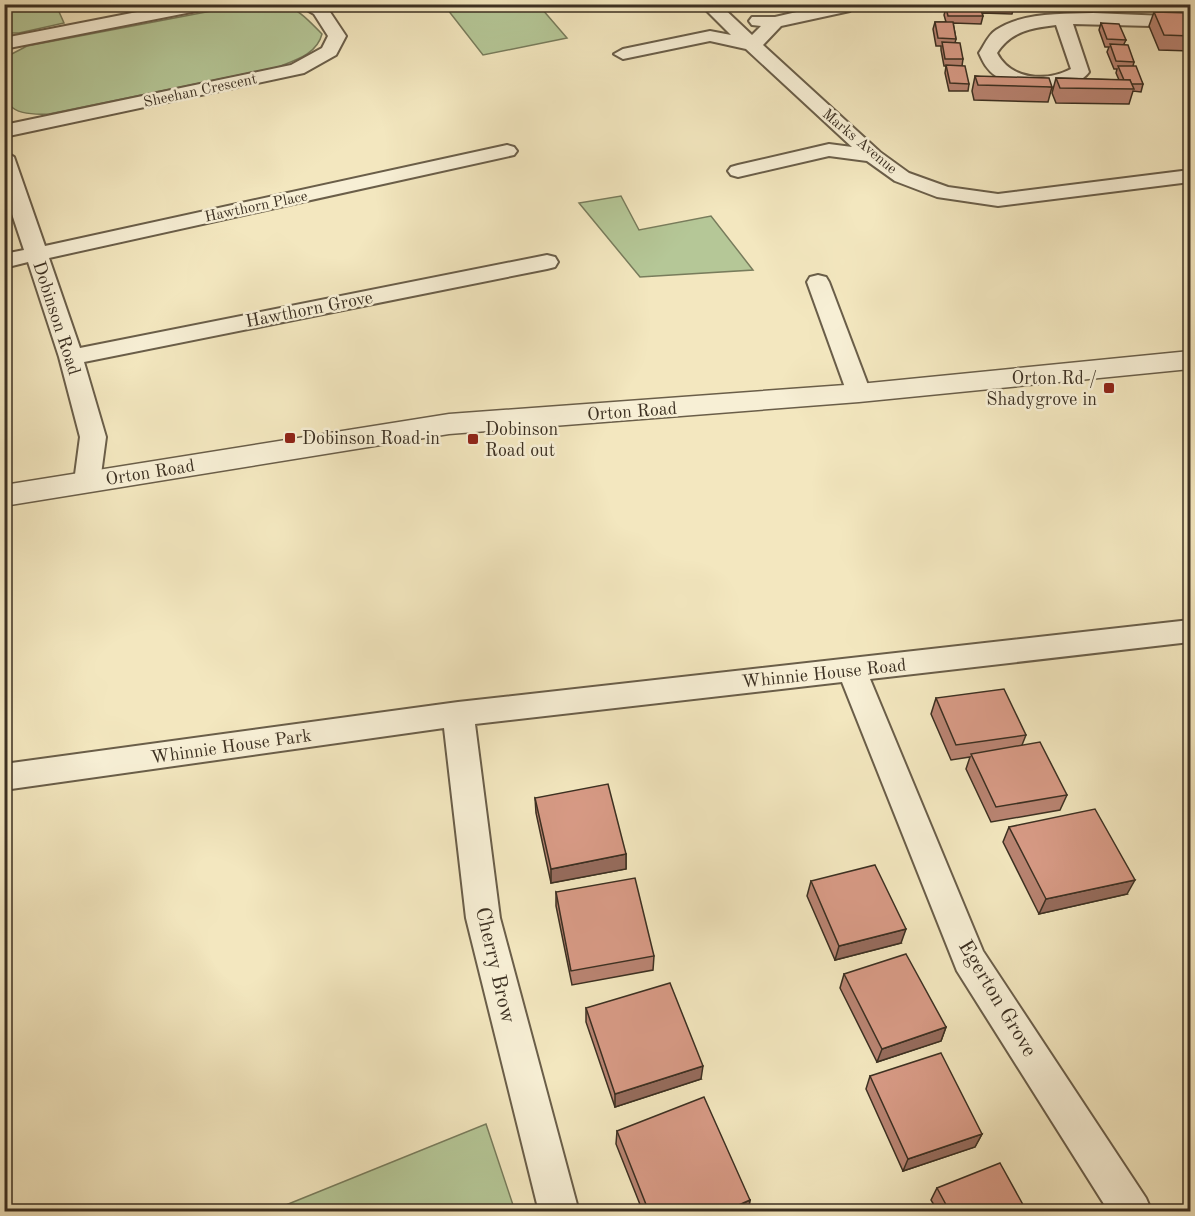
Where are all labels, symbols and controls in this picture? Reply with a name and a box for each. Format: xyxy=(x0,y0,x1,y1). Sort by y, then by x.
street label: Sheehan Crescent xyxy=(142,72,258,111)
street label: Marks Avenue xyxy=(819,107,899,178)
street label: Hawthorn Place xyxy=(203,189,309,226)
street label: Dobinson Road xyxy=(29,259,83,377)
street label: Hawthorn Grove xyxy=(244,289,374,331)
place label: Orton Rd / Shadygrove in xyxy=(986,370,1097,409)
marker: Orton Rd / Shadygrove in xyxy=(1102,381,1116,395)
street label: Orton Road xyxy=(587,400,678,424)
place label: Dobinson Road out xyxy=(485,421,559,460)
place label: Dobinson Road in xyxy=(302,430,440,448)
marker: Dobinson Road in xyxy=(283,431,297,445)
marker: Dobinson Road out xyxy=(466,432,480,446)
street label: Orton Road xyxy=(104,457,196,489)
street label: Whinnie House Road xyxy=(741,656,907,692)
street label: Whinnie House Park xyxy=(149,727,313,767)
street label: Cherry Brow xyxy=(471,905,518,1026)
street label: Egerton Grove xyxy=(954,937,1040,1061)

